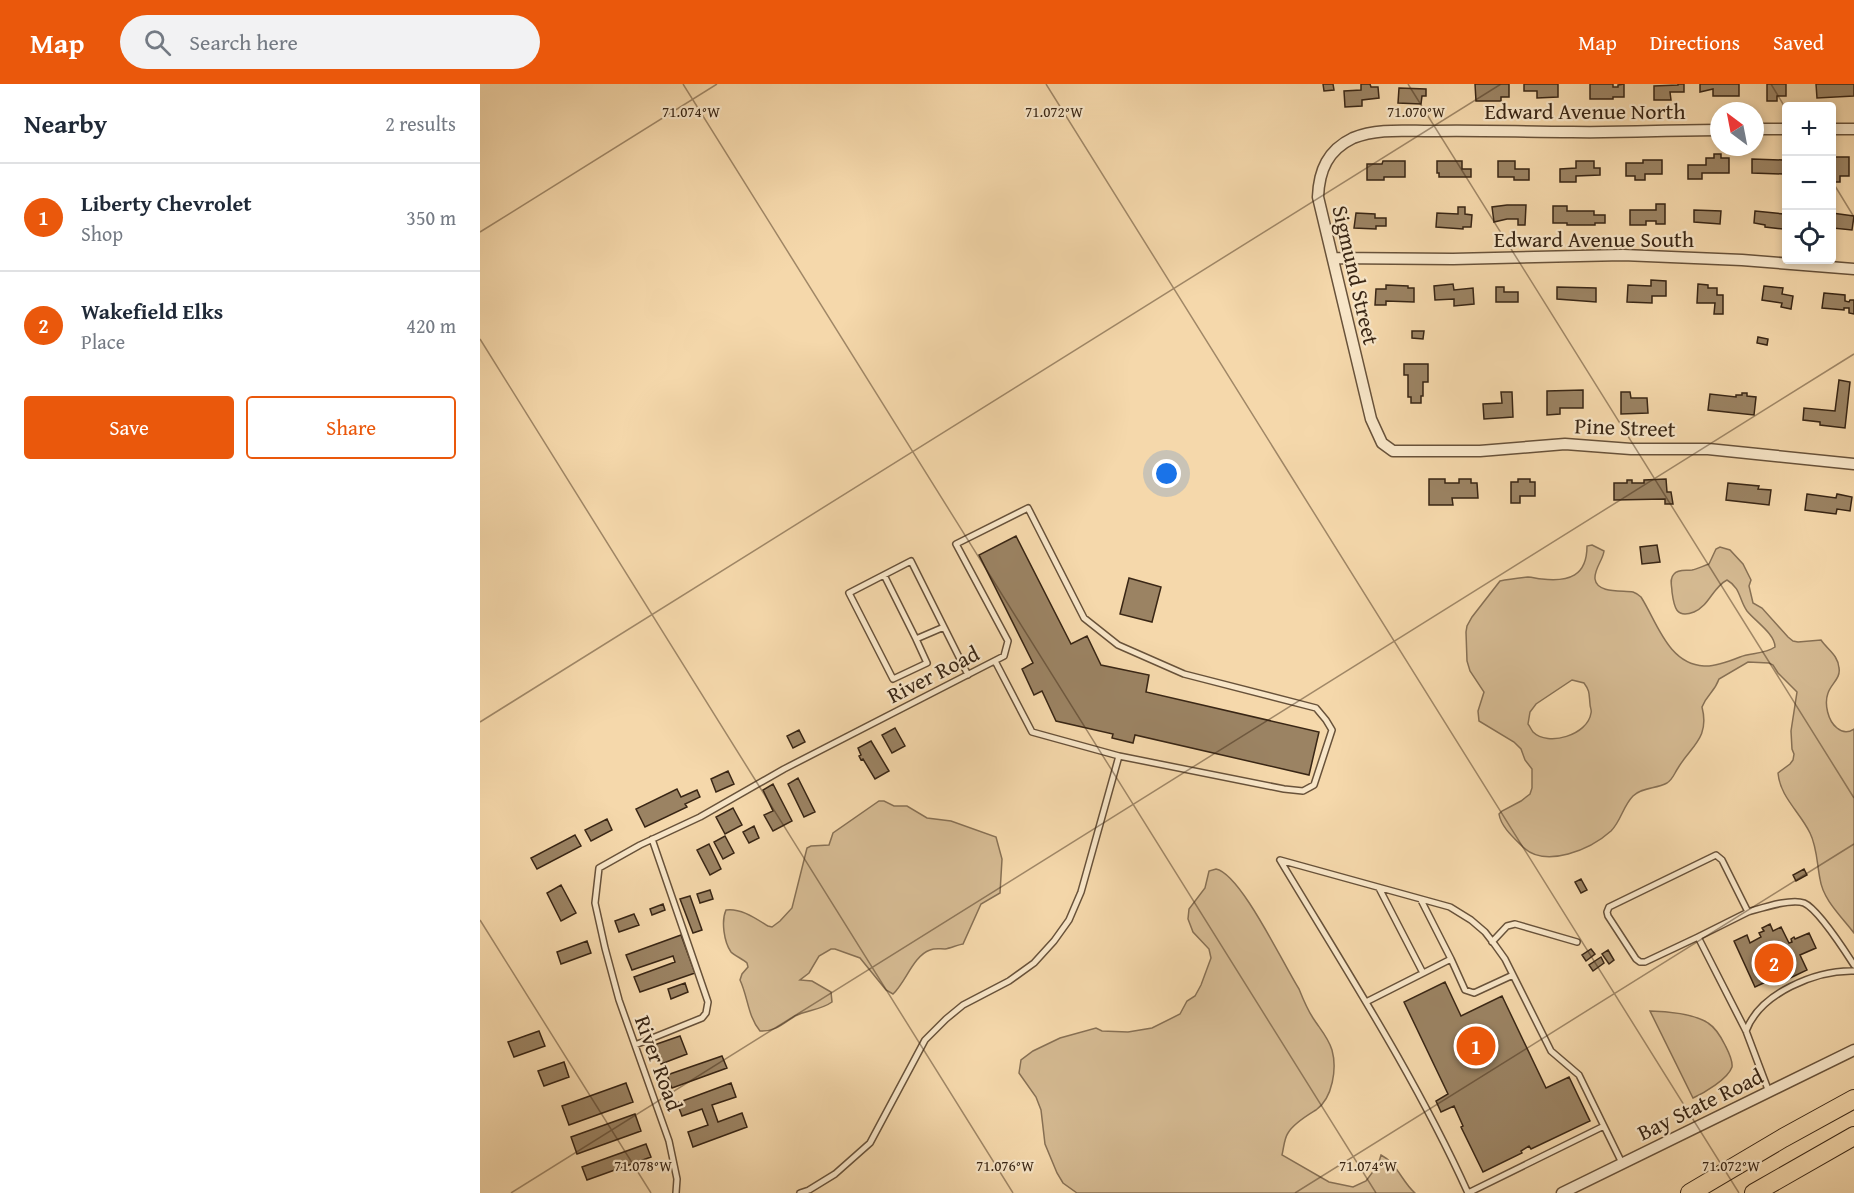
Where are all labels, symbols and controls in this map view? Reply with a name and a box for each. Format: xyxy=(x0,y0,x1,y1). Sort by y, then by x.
search box xyxy=(120,15,540,69)
text: Map xyxy=(30,22,84,63)
icon: search xyxy=(141,26,174,59)
text: Search here xyxy=(189,26,298,58)
text: Map xyxy=(1578,27,1617,58)
text: Directions xyxy=(1650,27,1740,58)
text: Saved xyxy=(1773,27,1824,58)
street label: Edward Avenue North xyxy=(1484,95,1686,127)
text: 71.074°W xyxy=(662,101,720,122)
text: 71.072°W xyxy=(1025,101,1083,122)
text: 71.070°W xyxy=(1387,101,1445,122)
north arrow xyxy=(1710,102,1764,156)
map controls xyxy=(1782,102,1836,264)
button: + xyxy=(1782,102,1836,156)
text: Nearby xyxy=(24,104,107,143)
text: 2 results xyxy=(385,109,456,138)
button: − xyxy=(1782,156,1836,210)
text: Liberty Chevrolet xyxy=(81,187,252,219)
street label: Sigmund Street xyxy=(1324,202,1388,348)
text: 1 xyxy=(38,203,49,232)
text: 350 m xyxy=(406,203,456,232)
button: locate xyxy=(1782,210,1836,264)
text: Shop xyxy=(81,219,123,248)
street label: Edward Avenue South xyxy=(1494,223,1695,255)
text: Wakefield Elks xyxy=(81,295,223,327)
text: 2 xyxy=(38,311,49,340)
text: 420 m xyxy=(406,311,456,340)
text: Place xyxy=(81,327,125,356)
button: Save xyxy=(24,396,234,459)
button: Share xyxy=(246,396,456,459)
street label: Pine Street xyxy=(1574,409,1676,445)
your location xyxy=(1152,459,1181,488)
street label: River Road xyxy=(881,637,985,711)
pin: 2 xyxy=(1754,940,1794,986)
street label: River Road xyxy=(627,1011,691,1115)
pin: 1 xyxy=(1456,1024,1496,1068)
street label: Bay State Road xyxy=(1632,1060,1769,1148)
text: 71.078°W xyxy=(614,1155,672,1176)
text: 71.076°W xyxy=(976,1155,1034,1176)
text: 71.074°W xyxy=(1339,1155,1397,1176)
text: 71.072°W xyxy=(1702,1155,1760,1176)

